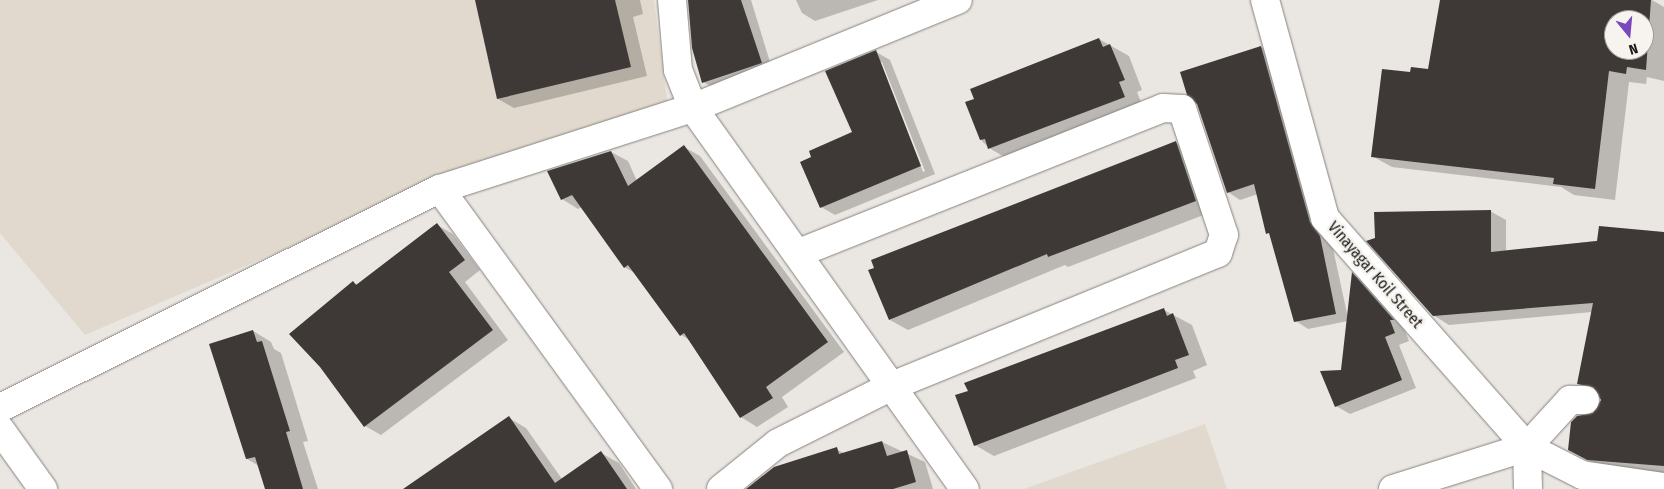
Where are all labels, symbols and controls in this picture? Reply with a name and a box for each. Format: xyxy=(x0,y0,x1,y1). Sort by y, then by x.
north arrow xyxy=(1604,10,1654,60)
text: N xyxy=(1627,40,1640,58)
street label: Vinayagar Koil Street xyxy=(1323,218,1427,332)

